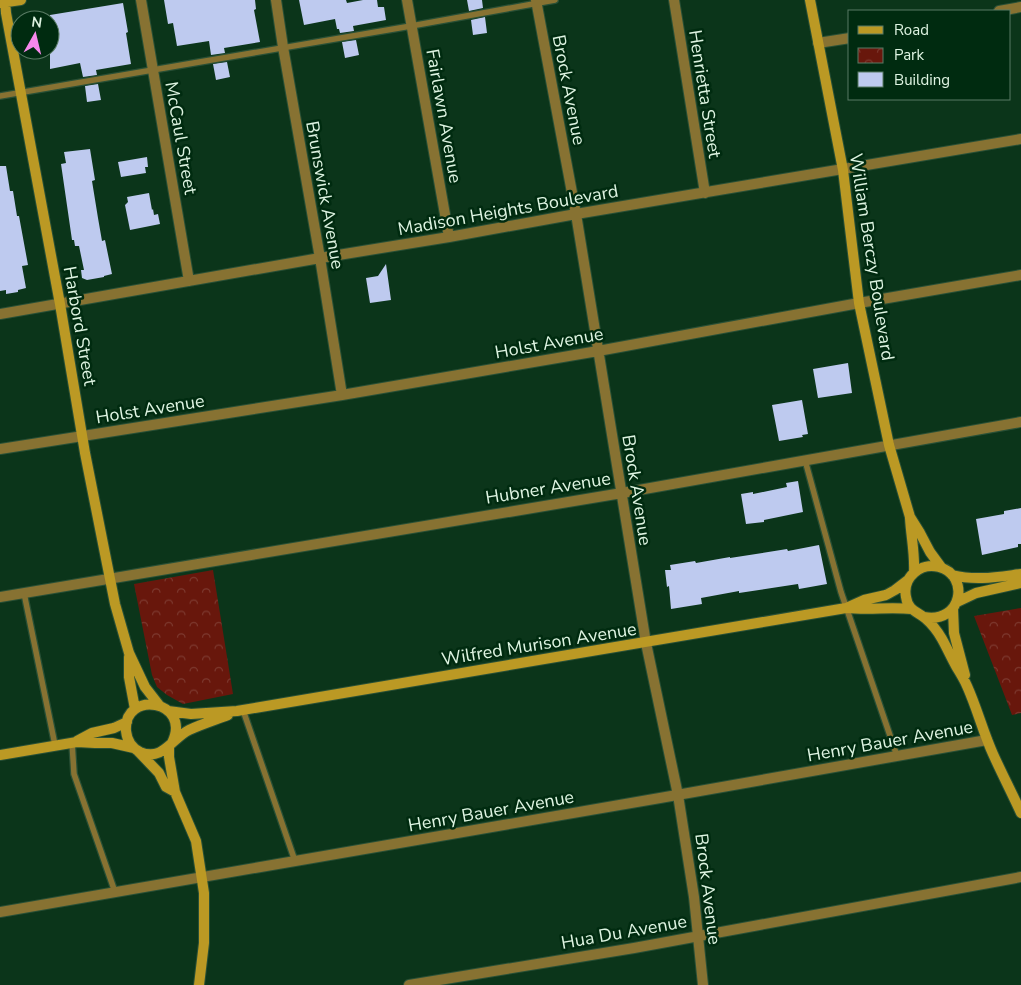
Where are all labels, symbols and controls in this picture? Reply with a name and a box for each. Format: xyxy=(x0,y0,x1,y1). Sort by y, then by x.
north arrow xyxy=(10,10,60,60)
legend xyxy=(848,10,1011,100)
text: N xyxy=(30,12,43,33)
text: Road xyxy=(894,20,929,40)
street label: Henrietta Street xyxy=(683,28,727,160)
street label: Brock Avenue xyxy=(547,33,591,147)
text: Park xyxy=(894,45,924,65)
street label: Fairlawn Avenue xyxy=(420,47,468,185)
text: Building xyxy=(894,70,950,90)
street label: McCaul Street xyxy=(159,80,203,197)
street label: Brunswick Avenue xyxy=(300,119,350,271)
street label: William Berczy Boulevard xyxy=(844,152,900,362)
street label: Madison Heights Boulevard xyxy=(396,179,620,241)
street label: Harbord Street xyxy=(58,264,102,388)
street label: Holst Avenue xyxy=(493,322,605,364)
street label: Holst Avenue xyxy=(94,389,206,429)
street label: Brock Avenue xyxy=(616,433,658,547)
street label: Hubner Avenue xyxy=(484,466,612,510)
street label: Wilfred Murison Avenue xyxy=(440,617,638,671)
street label: Henry Bauer Avenue xyxy=(805,715,975,767)
street label: Henry Bauer Avenue xyxy=(406,785,576,837)
street label: Brock Avenue xyxy=(689,832,727,946)
street label: Hua Du Avenue xyxy=(559,909,689,955)

